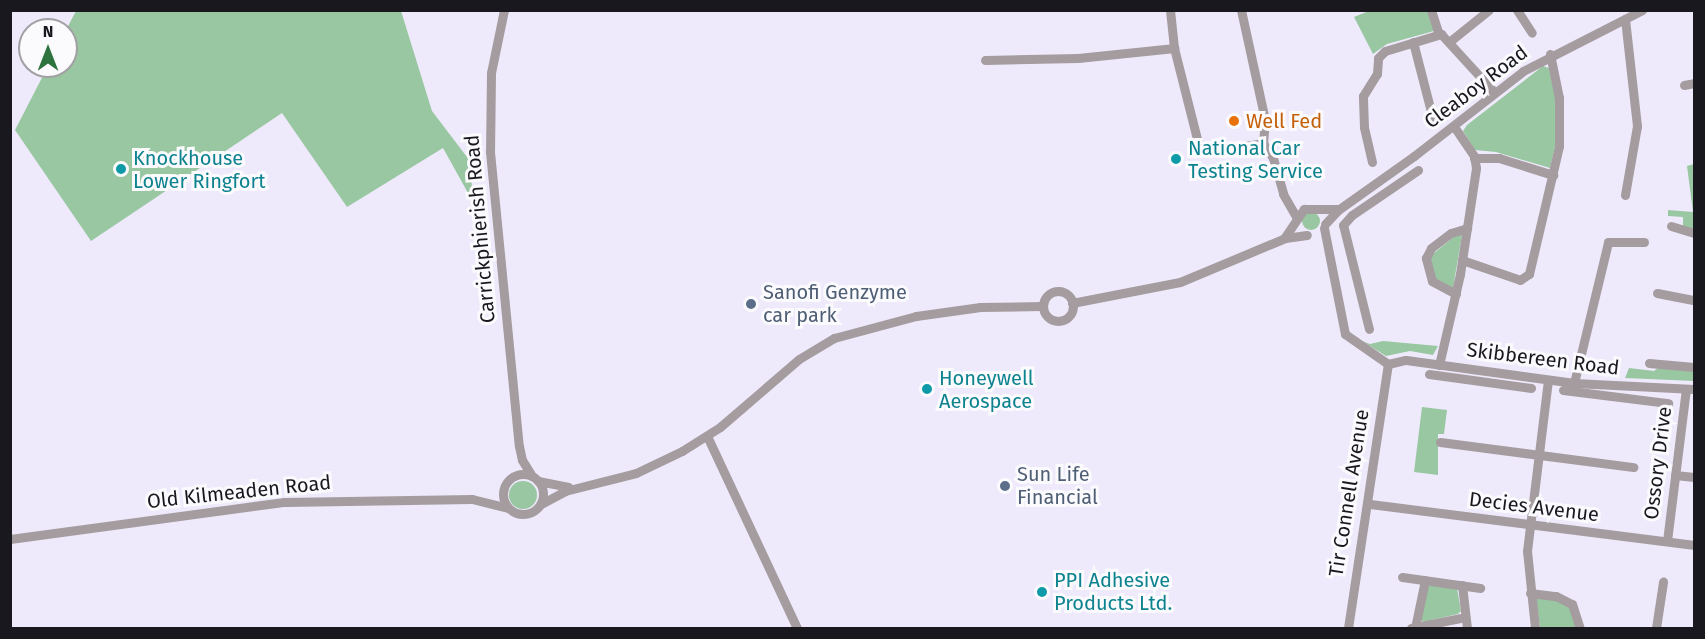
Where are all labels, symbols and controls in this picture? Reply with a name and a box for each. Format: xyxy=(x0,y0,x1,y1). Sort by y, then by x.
north arrow xyxy=(18,18,78,78)
text: N xyxy=(43,22,53,41)
street label: Cleaboy Road xyxy=(1420,40,1532,134)
place label: Well Fed xyxy=(1246,109,1322,133)
marker: Well Fed xyxy=(1227,114,1241,128)
street label: Carrickphierish Road xyxy=(460,134,500,324)
place label: National Car Testing Service xyxy=(1188,136,1323,183)
place label: Knockhouse Lower Ringfort xyxy=(133,146,265,193)
marker: National Car Testing Service xyxy=(1169,152,1183,166)
marker: Knockhouse Lower Ringfort xyxy=(114,162,128,176)
place label: Sanofi Genzyme car park xyxy=(763,280,907,327)
marker: Sanofi Genzyme car park xyxy=(744,297,758,311)
street label: Skibbereen Road xyxy=(1465,338,1621,380)
place label: Honeywell Aerospace xyxy=(939,366,1034,413)
marker: Honeywell Aerospace xyxy=(920,382,934,396)
street label: Ossory Drive xyxy=(1639,405,1677,521)
street label: Tir Connell Avenue xyxy=(1324,408,1374,578)
place label: Sun Life Financial xyxy=(1017,462,1098,509)
street label: Old Kilmeaden Road xyxy=(146,470,332,514)
marker: Sun Life Financial xyxy=(998,479,1012,493)
street label: Decies Avenue xyxy=(1468,487,1600,527)
place label: PPI Adhesive Products Ltd. xyxy=(1054,568,1172,615)
marker: PPI Adhesive Products Ltd. xyxy=(1035,585,1049,599)

